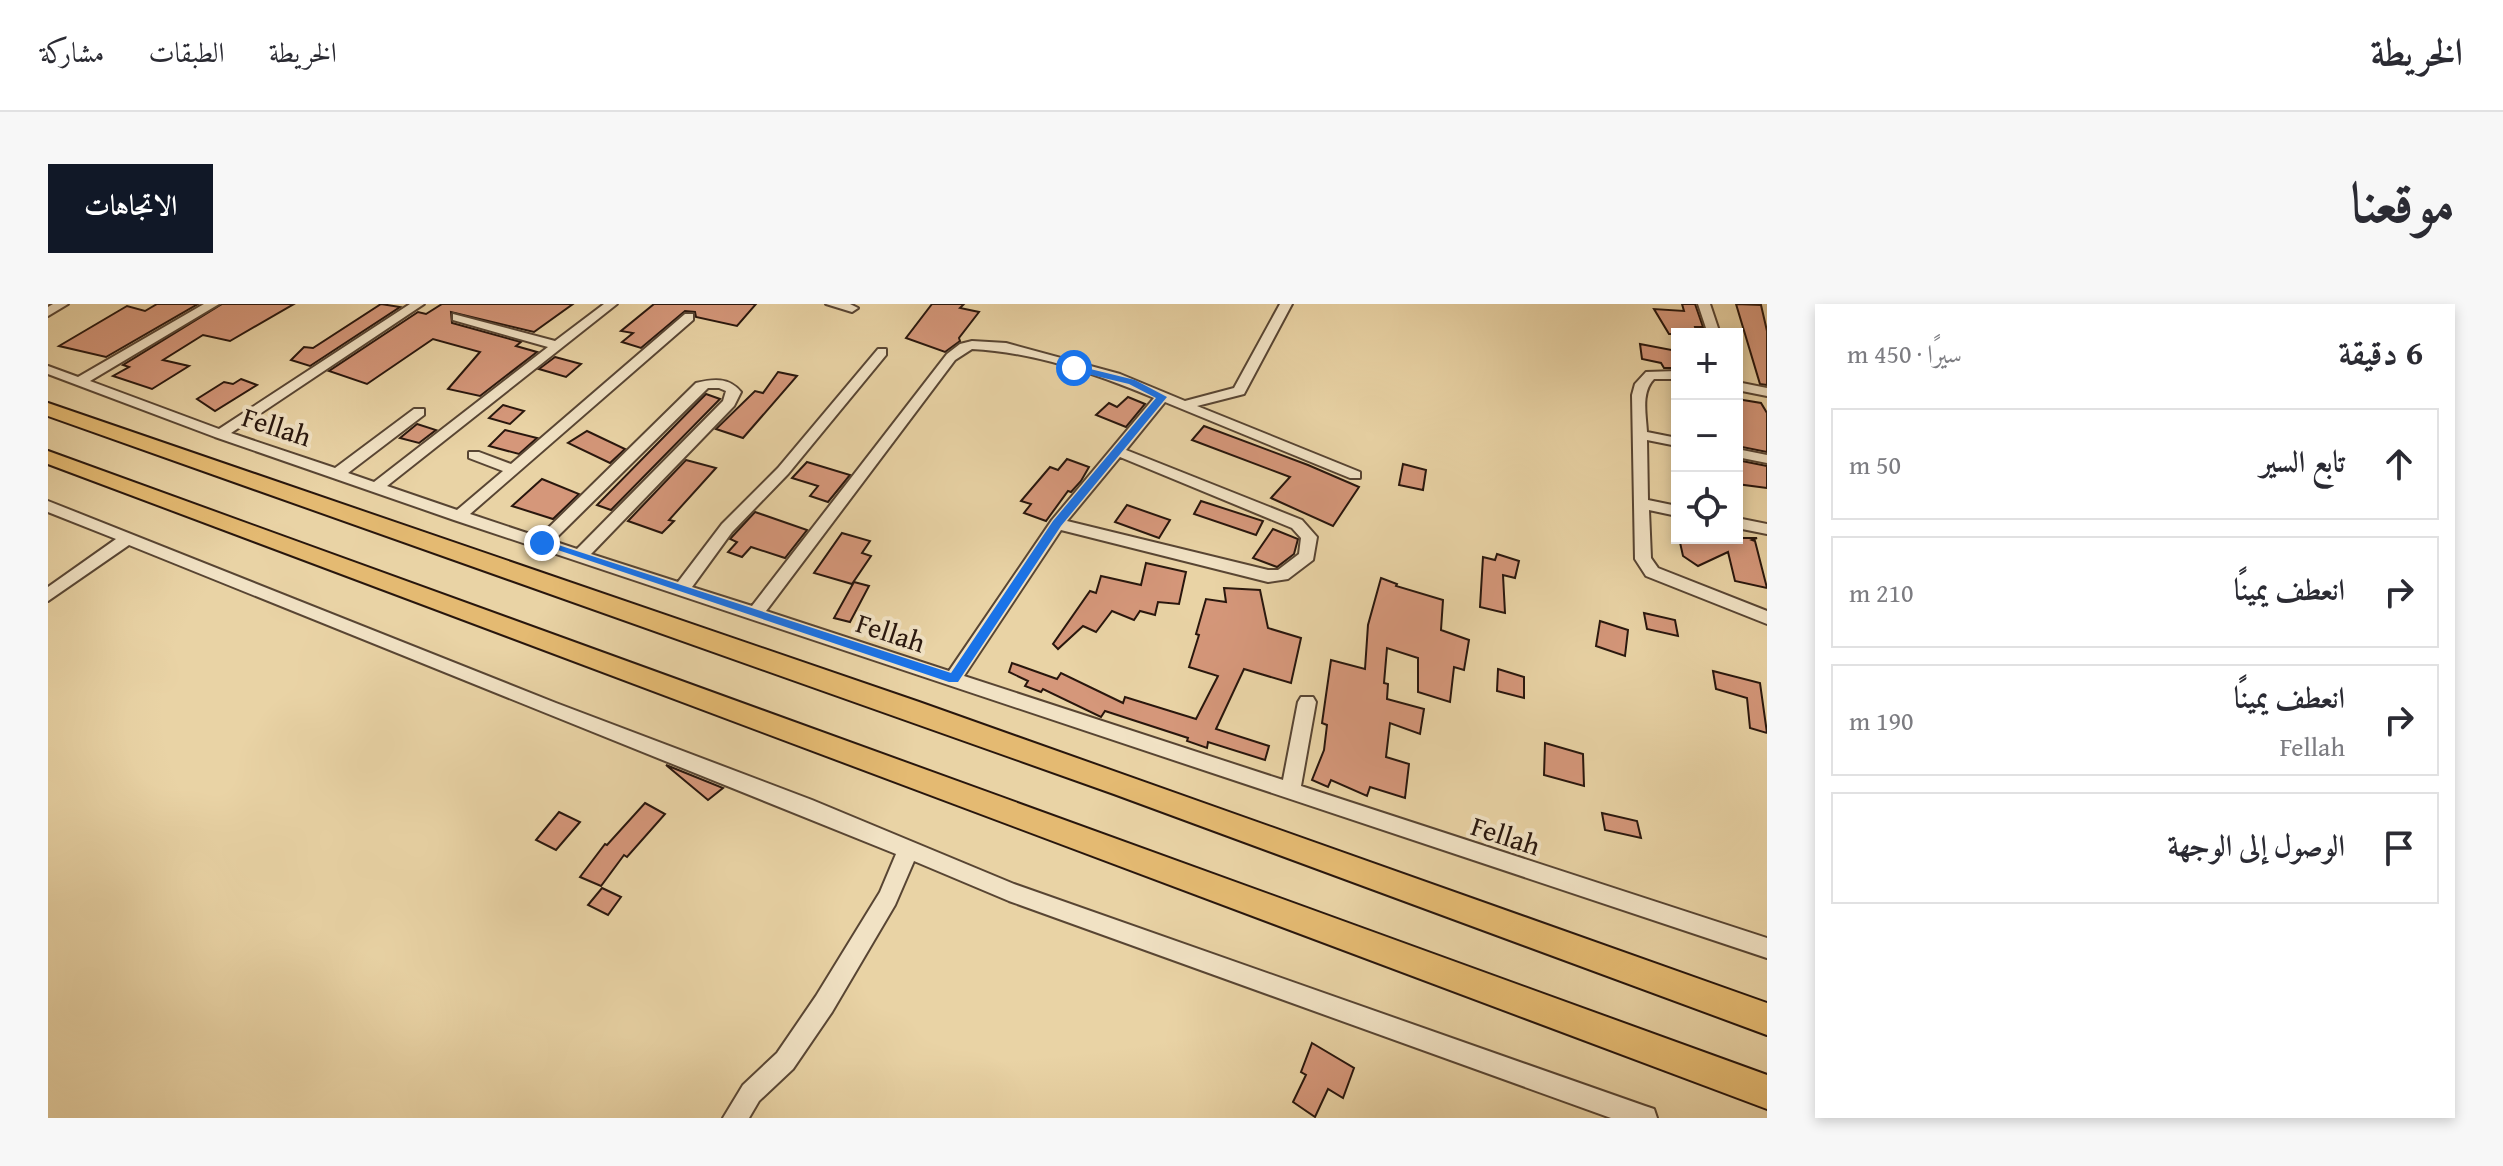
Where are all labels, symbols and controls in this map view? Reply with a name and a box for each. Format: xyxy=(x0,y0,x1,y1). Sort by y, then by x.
text: الخريطة xyxy=(2371,23,2463,79)
text: مشاركة xyxy=(40,31,104,72)
text: الطبقات xyxy=(148,31,225,72)
text: الخريطة xyxy=(269,31,337,72)
text: موقعنا xyxy=(2350,160,2455,243)
button: الاتجاهات xyxy=(48,164,213,253)
text: 6 دقيقة xyxy=(2339,327,2423,376)
map controls xyxy=(1671,328,1743,544)
button: + xyxy=(1671,328,1743,400)
text: سيرًا · 450 m xyxy=(1847,334,1962,373)
route start xyxy=(1056,350,1092,386)
street label: Fellah xyxy=(237,396,317,456)
button: − xyxy=(1671,400,1743,472)
text: تابع السير xyxy=(2260,439,2345,483)
icon: ahead xyxy=(2377,442,2421,486)
text: 50 m xyxy=(1849,445,1901,484)
button: locate xyxy=(1671,472,1743,544)
route end xyxy=(524,525,560,561)
text: انعطف يمينًا xyxy=(2234,567,2345,611)
icon: right xyxy=(2377,570,2421,614)
text: 210 m xyxy=(1849,573,1914,612)
street label: Fellah xyxy=(851,602,931,662)
text: انعطف يمينًا xyxy=(2234,675,2345,719)
icon: right xyxy=(2377,698,2421,742)
text: 190 m xyxy=(1849,701,1914,740)
text: Fellah xyxy=(2280,727,2345,766)
street label: Fellah xyxy=(1466,805,1546,865)
text: الوصول إلى الوجهة xyxy=(2167,823,2345,867)
icon: arrive xyxy=(2377,826,2421,870)

